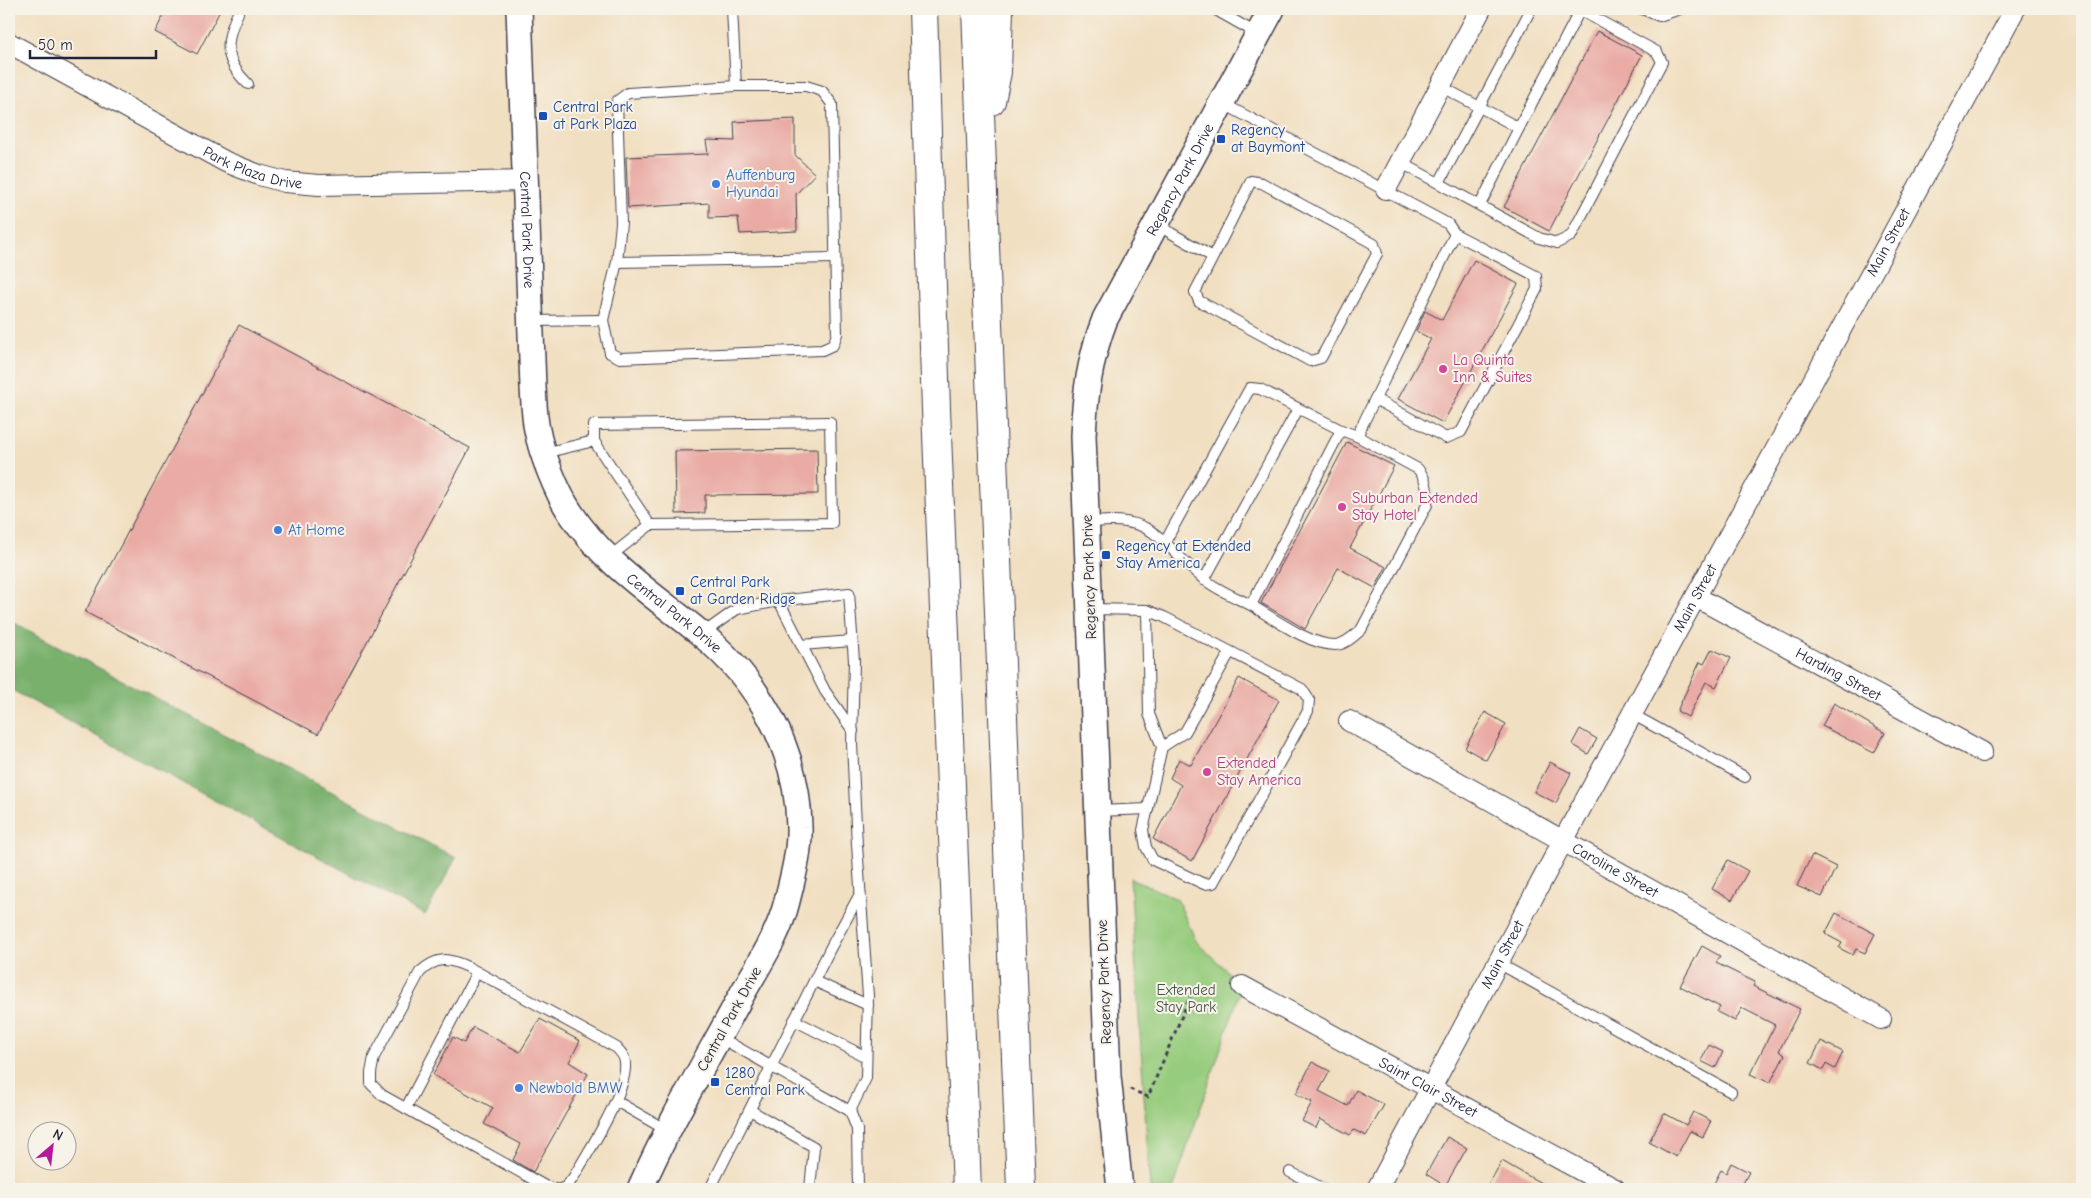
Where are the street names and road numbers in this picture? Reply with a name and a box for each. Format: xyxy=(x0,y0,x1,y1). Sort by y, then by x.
street label: Regency Park Drive xyxy=(1142,120,1218,239)
street label: Park Plaza Drive xyxy=(200,142,304,193)
street label: Central Park Drive xyxy=(516,171,538,289)
street label: Main Street xyxy=(1863,205,1914,279)
street label: Regency Park Drive xyxy=(1078,514,1100,640)
street label: Main Street xyxy=(1669,560,1721,635)
street label: Central Park Drive xyxy=(623,569,726,657)
street label: Harding Street xyxy=(1793,644,1885,705)
street label: Caroline Street xyxy=(1569,839,1662,902)
street label: Main Street xyxy=(1477,917,1528,992)
street label: Regency Park Drive xyxy=(1093,919,1115,1045)
street label: Central Park Drive xyxy=(693,963,765,1075)
street label: Saint Clair Street xyxy=(1376,1053,1481,1122)

